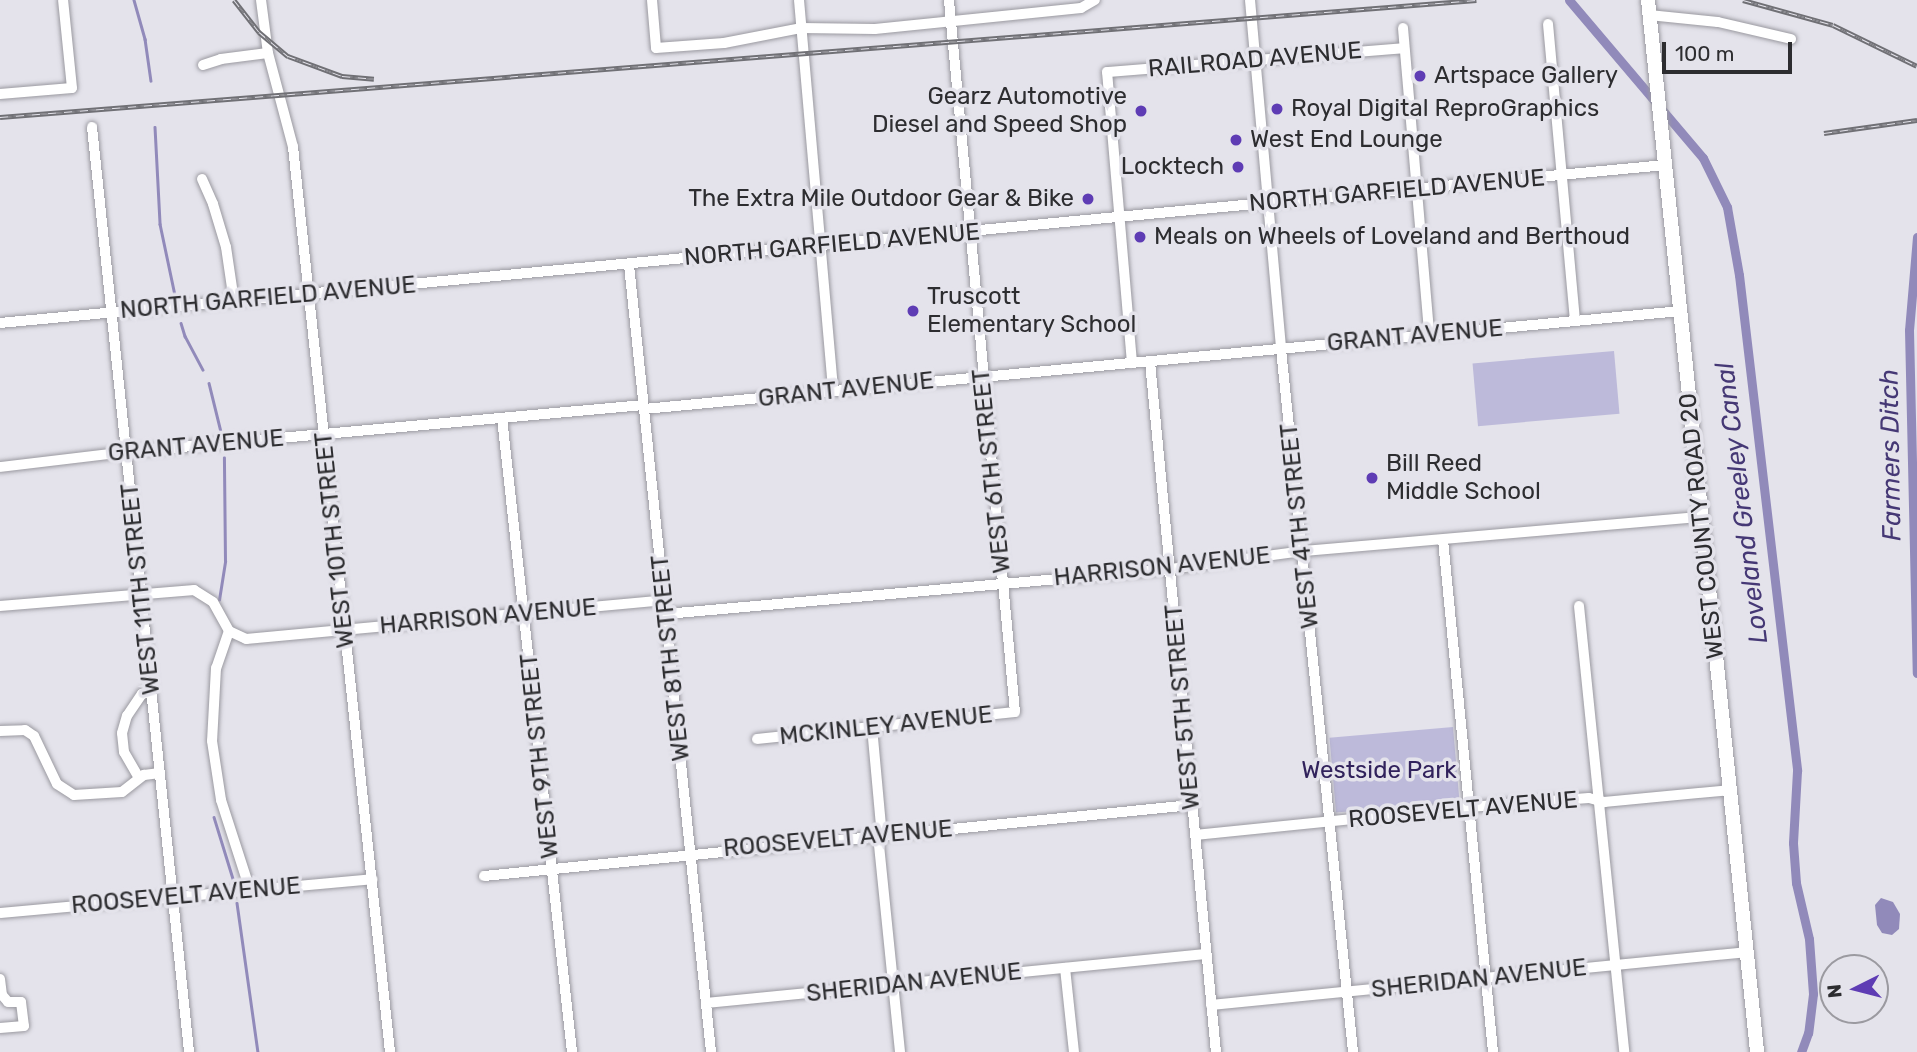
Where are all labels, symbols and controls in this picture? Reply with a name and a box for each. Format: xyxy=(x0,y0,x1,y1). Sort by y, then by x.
scale bar xyxy=(1665,28,1794,72)
street label: RAILROAD AVENUE xyxy=(1147,36,1363,84)
text: 100 m xyxy=(1675,41,1734,66)
place label: Artspace Gallery xyxy=(1434,62,1618,90)
marker: Artspace Gallery xyxy=(1412,68,1428,84)
place label: Gearz Automotive Diesel and Speed Shop xyxy=(872,83,1127,139)
place label: Royal Digital ReproGraphics xyxy=(1291,95,1599,123)
marker: Royal Digital ReproGraphics xyxy=(1269,101,1285,117)
marker: Gearz Automotive Diesel and Speed Shop xyxy=(1133,103,1149,119)
place label: West End Lounge xyxy=(1250,126,1443,154)
marker: West End Lounge xyxy=(1228,132,1244,148)
place label: Locktech xyxy=(1121,153,1224,181)
marker: Locktech xyxy=(1230,159,1246,175)
street label: NORTH GARFIELD AVENUE xyxy=(1248,164,1546,218)
place label: The Extra Mile Outdoor Gear & Bike xyxy=(687,185,1074,213)
marker: The Extra Mile Outdoor Gear & Bike xyxy=(1080,191,1096,207)
street label: NORTH GARFIELD AVENUE xyxy=(683,218,981,272)
place label: Meals on Wheels of Loveland and Berthoud xyxy=(1154,223,1631,251)
marker: Meals on Wheels of Loveland and Berthoud xyxy=(1132,229,1148,245)
street label: NORTH GARFIELD AVENUE xyxy=(119,271,417,325)
place label: Truscott Elementary School xyxy=(927,283,1137,339)
marker: Truscott Elementary School xyxy=(905,303,921,319)
street label: GRANT AVENUE xyxy=(1325,314,1505,358)
water label: Loveland Greeley Canal xyxy=(1709,360,1775,646)
street label: GRANT AVENUE xyxy=(756,366,936,414)
street label: WEST 6TH STREET xyxy=(967,367,1017,575)
water label: Farmers Ditch xyxy=(1874,369,1908,541)
street label: WEST COUNTY ROAD 20 xyxy=(1674,391,1730,661)
street label: WEST 4TH STREET xyxy=(1275,422,1325,630)
street label: GRANT AVENUE xyxy=(106,424,286,468)
street label: WEST 10TH STREET xyxy=(309,430,361,650)
place label: Bill Reed Middle School xyxy=(1386,450,1541,506)
marker: Bill Reed Middle School xyxy=(1364,470,1380,486)
street label: WEST 11TH STREET xyxy=(116,482,166,696)
street label: HARRISON AVENUE xyxy=(1052,541,1272,593)
street label: WEST 8TH STREET xyxy=(646,553,696,763)
street label: HARRISON AVENUE xyxy=(378,593,598,641)
street label: WEST 5TH STREET xyxy=(1160,603,1206,811)
street label: WEST 9TH STREET xyxy=(515,652,565,860)
street label: MCKINLEY AVENUE xyxy=(777,700,995,752)
park label: Westside Park xyxy=(1301,757,1457,785)
street label: ROOSEVELT AVENUE xyxy=(1346,786,1580,834)
street label: ROOSEVELT AVENUE xyxy=(721,815,955,863)
street label: ROOSEVELT AVENUE xyxy=(69,872,303,920)
street label: SHERIDAN AVENUE xyxy=(1370,953,1588,1005)
north arrow xyxy=(1819,954,1889,1024)
street label: SHERIDAN AVENUE xyxy=(805,957,1023,1009)
text: N xyxy=(1822,983,1847,999)

